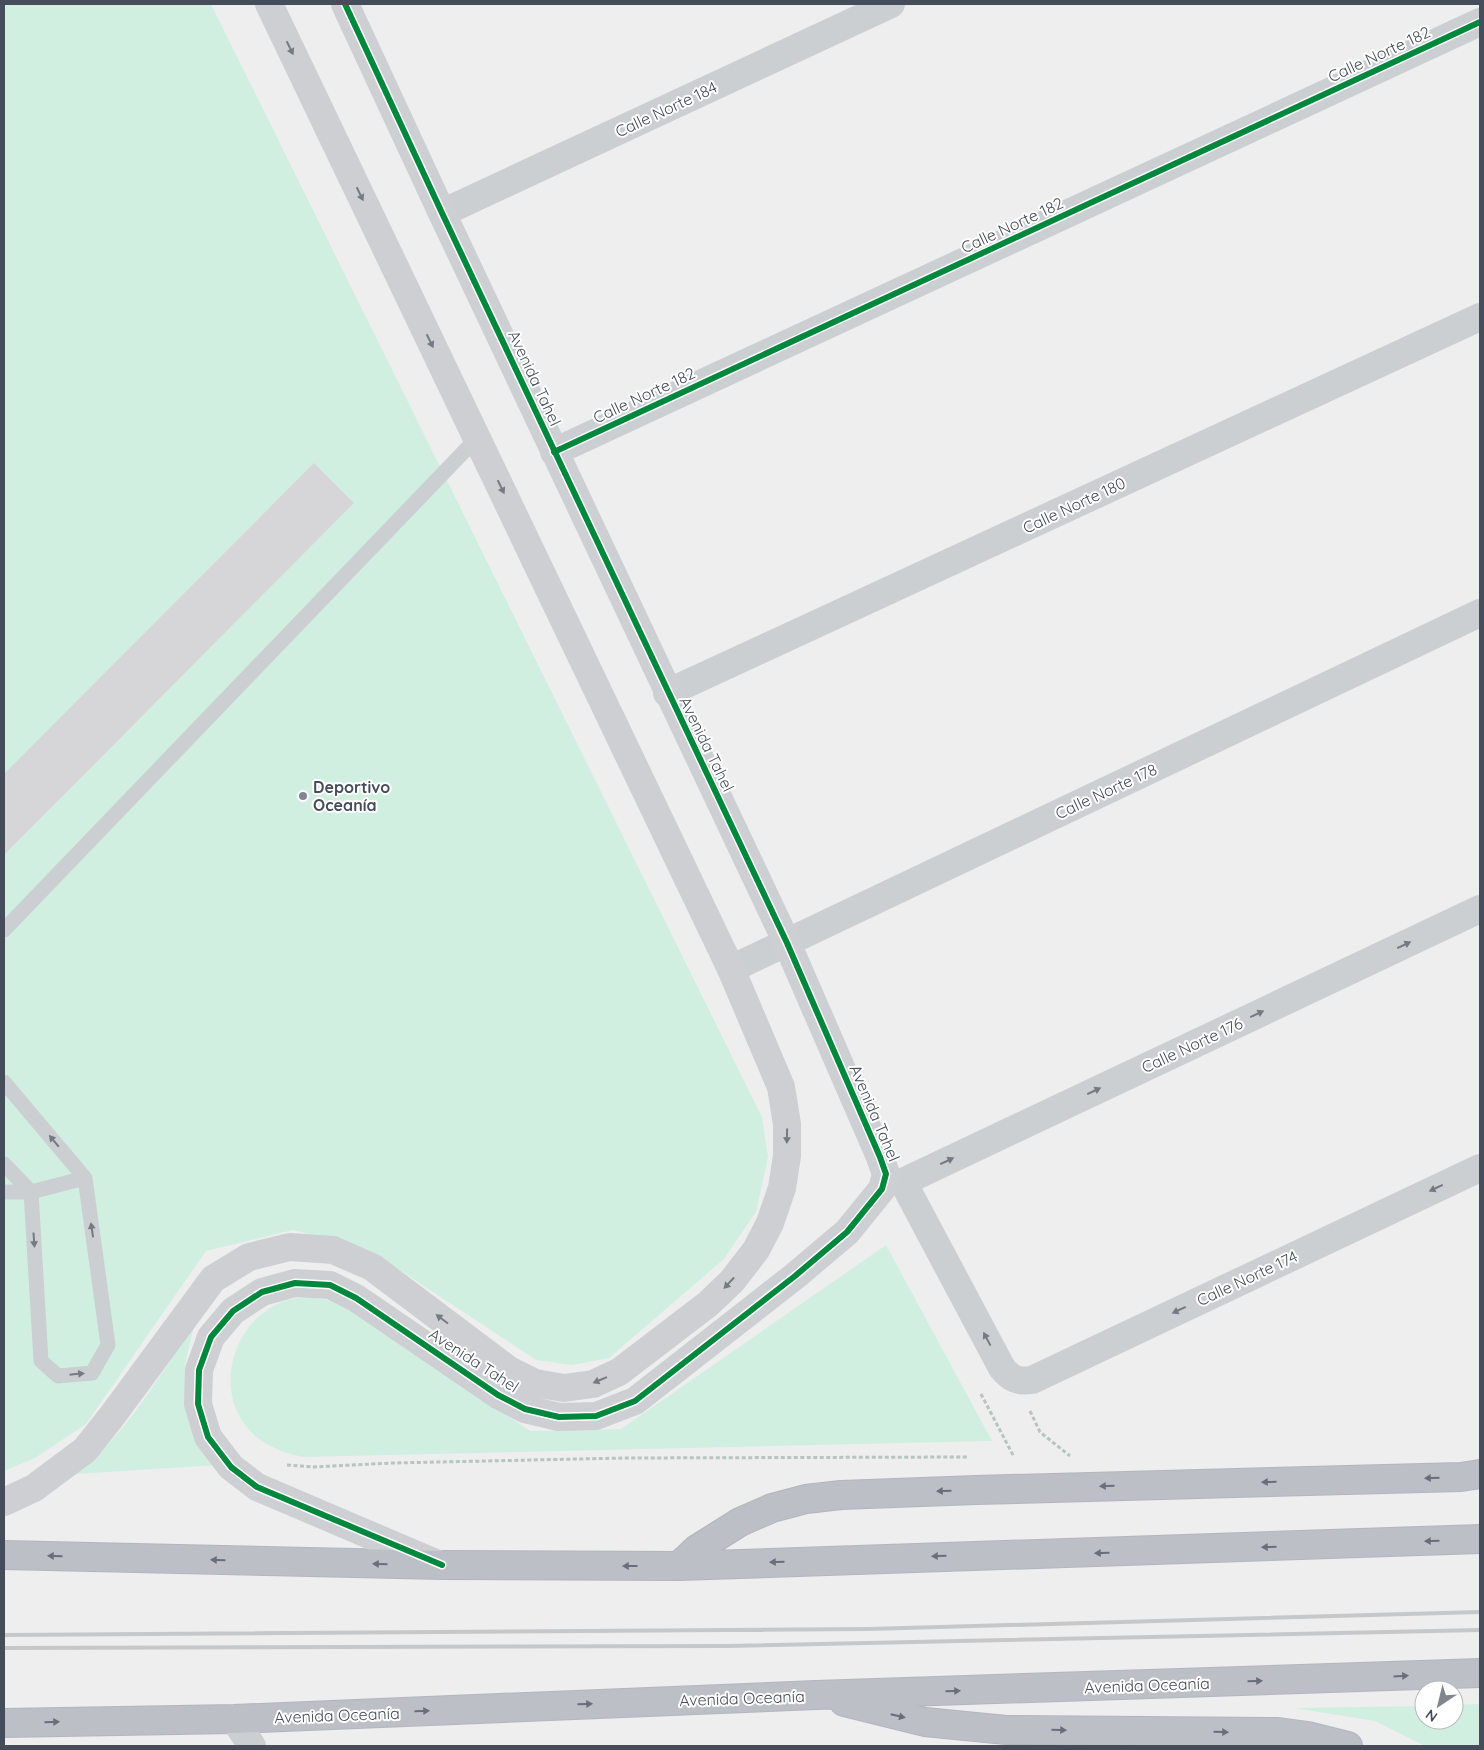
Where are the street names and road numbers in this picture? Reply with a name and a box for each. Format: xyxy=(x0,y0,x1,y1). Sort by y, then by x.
street label: Calle Norte 182 xyxy=(1325,22,1433,86)
street label: Calle Norte 184 xyxy=(612,77,720,141)
street label: Calle Norte 182 xyxy=(958,193,1066,257)
street label: Avenida Tahel xyxy=(504,327,566,429)
street label: Calle Norte 182 xyxy=(590,363,698,427)
street label: Calle Norte 180 xyxy=(1019,472,1129,538)
street label: Avenida Tahel xyxy=(675,693,739,795)
street label: Calle Norte 178 xyxy=(1052,759,1160,823)
street label: Calle Norte 176 xyxy=(1138,1013,1246,1077)
street label: Avenida Tahel xyxy=(846,1062,904,1164)
street label: Calle Norte 174 xyxy=(1193,1246,1301,1310)
street label: Avenida Tahel xyxy=(425,1323,523,1397)
street label: Avenida Oceanía xyxy=(1084,1673,1210,1697)
street label: Avenida Oceanía xyxy=(679,1686,805,1710)
street label: Avenida Oceanía xyxy=(274,1703,400,1727)

